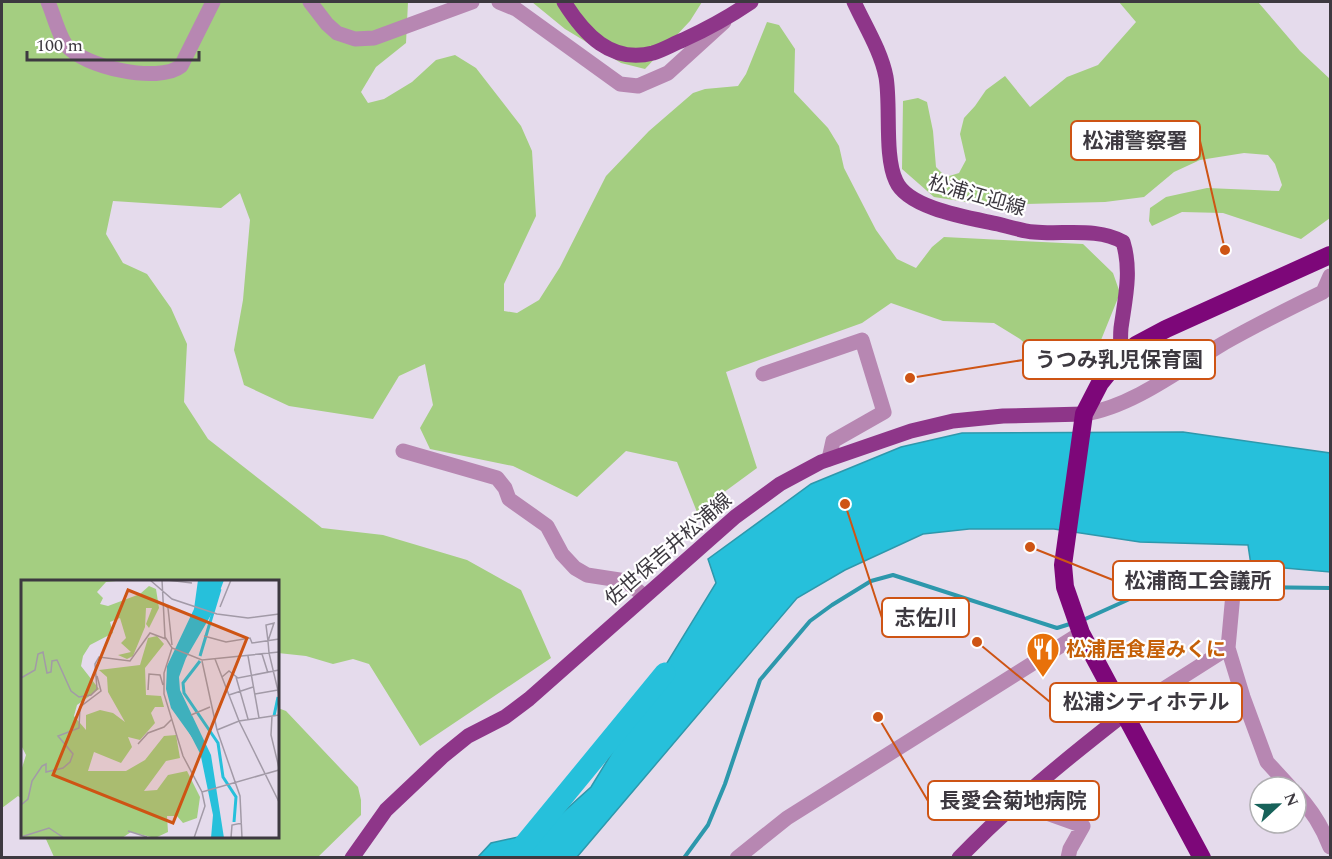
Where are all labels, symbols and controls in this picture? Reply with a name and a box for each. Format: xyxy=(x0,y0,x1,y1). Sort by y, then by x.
scale bar xyxy=(27,24,200,62)
text: 100 m xyxy=(36,32,83,59)
callout: 松浦警察署 xyxy=(1071,121,1200,160)
text: 松浦警察署 xyxy=(1083,126,1188,158)
street label: 松浦江迎線 xyxy=(925,168,1029,224)
callout: うつみ乳児保育園 xyxy=(1023,340,1215,379)
text: うつみ乳児保育園 xyxy=(1035,345,1203,377)
street label: 佐世保吉井松浦線 xyxy=(598,486,739,614)
callout: 松浦商工会議所 xyxy=(1113,561,1284,600)
text: 松浦商工会議所 xyxy=(1125,566,1272,598)
inset map xyxy=(21,580,279,838)
callout: 志佐川 xyxy=(882,598,969,637)
text: 志佐川 xyxy=(895,603,958,635)
restaurant icon: 松浦居食屋みくに xyxy=(1025,631,1061,678)
place label: 松浦居食屋みくに xyxy=(1066,635,1226,665)
callout: 松浦シティホテル xyxy=(1050,683,1242,722)
text: 松浦シティホテル xyxy=(1063,687,1229,719)
north arrow xyxy=(1248,775,1308,835)
callout: 長愛会菊地病院 xyxy=(928,781,1099,820)
text: 長愛会菊地病院 xyxy=(940,786,1087,818)
text: N xyxy=(1277,789,1305,810)

